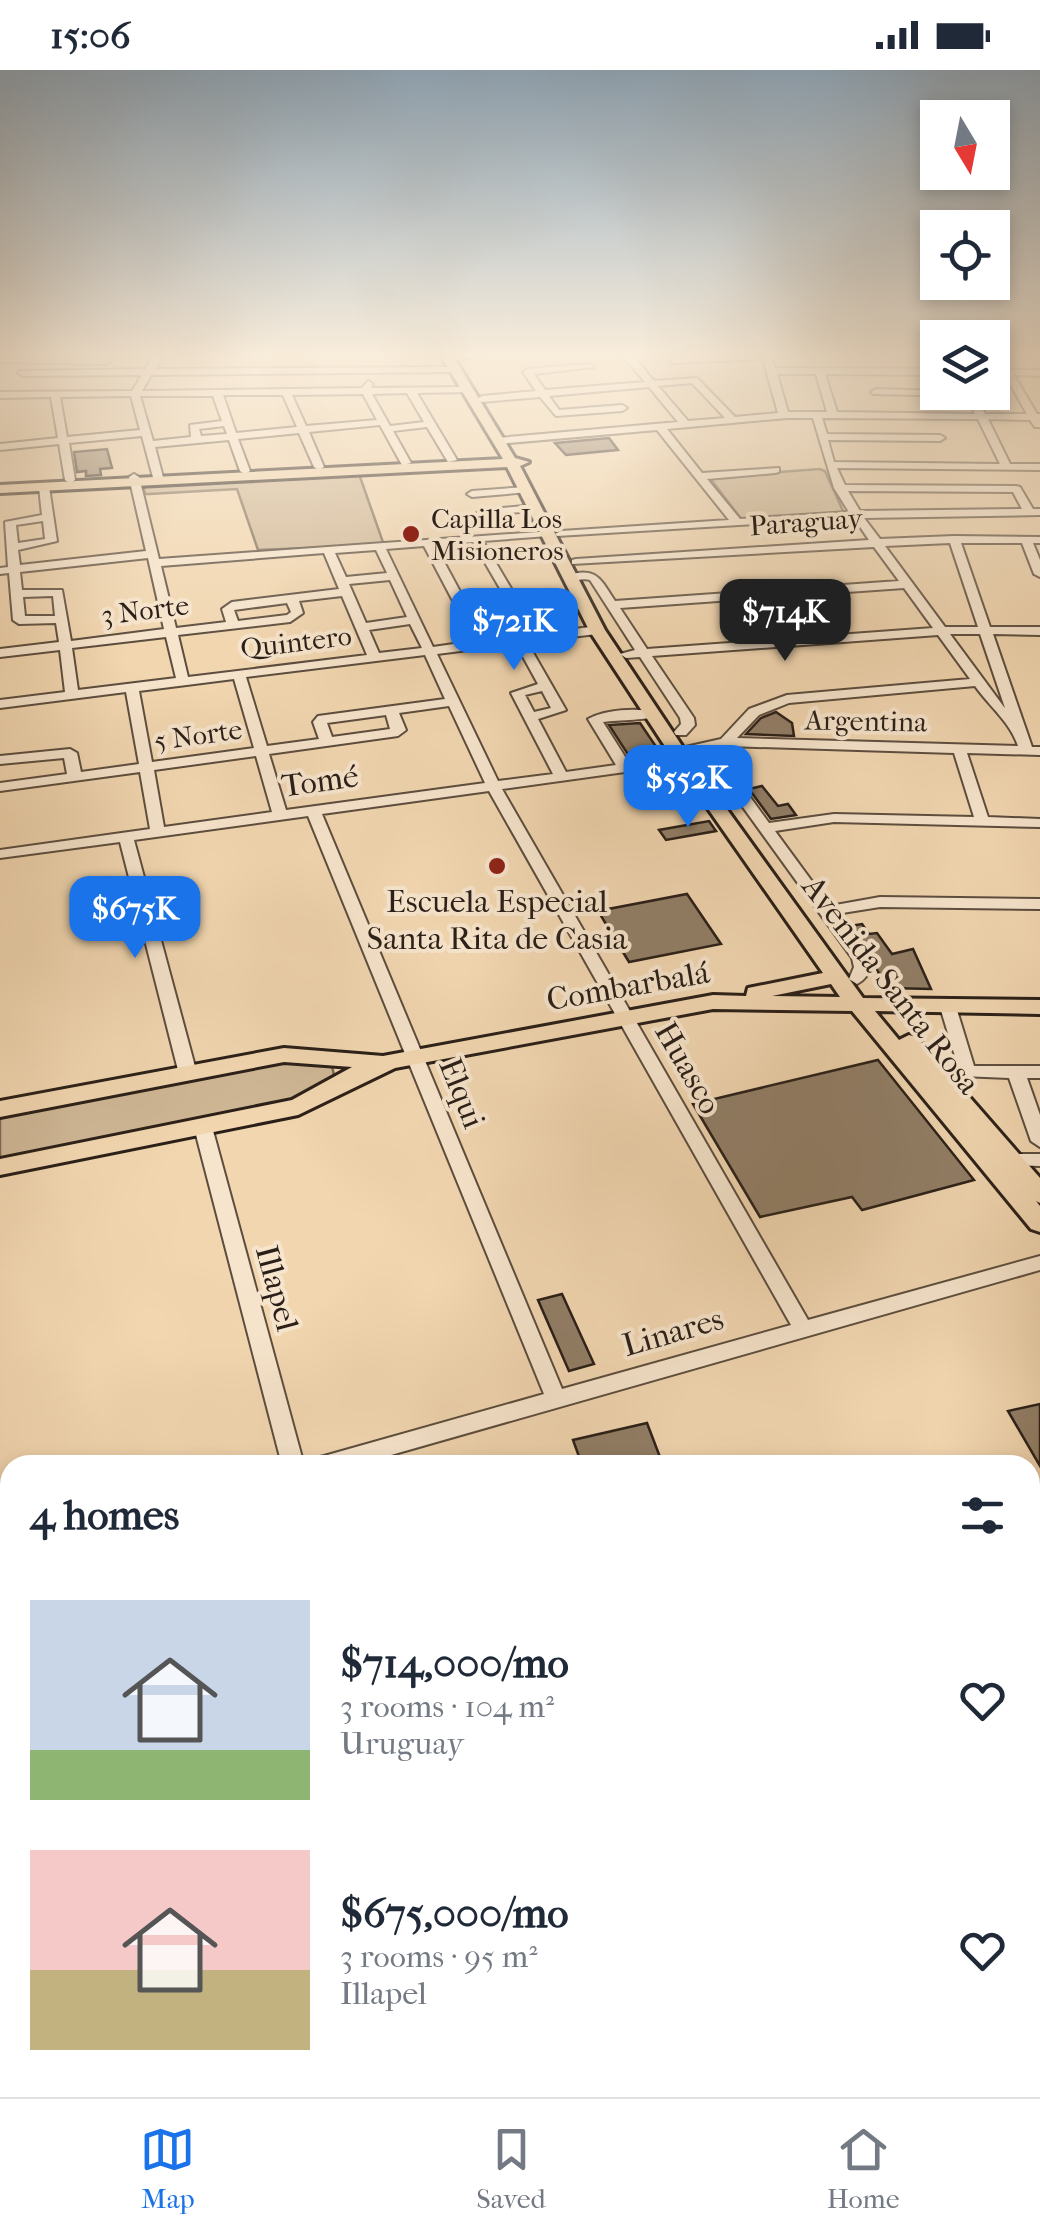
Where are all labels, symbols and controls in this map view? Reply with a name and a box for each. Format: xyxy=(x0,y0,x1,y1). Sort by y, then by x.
text: 15:06 xyxy=(50,13,131,58)
north arrow xyxy=(920,100,1010,190)
map controls xyxy=(920,100,1010,410)
button: locate xyxy=(920,210,1010,300)
button: layers xyxy=(920,320,1010,410)
place label: Capilla Los Misioneros xyxy=(431,502,564,567)
street label: Paraguay xyxy=(748,502,865,542)
marker: Capilla Los Misioneros xyxy=(400,523,422,545)
pin: $714K xyxy=(715,579,855,664)
street label: 3 Norte xyxy=(99,588,191,632)
pin: $721K xyxy=(444,588,584,673)
text: $714K xyxy=(742,593,828,630)
text: $721K xyxy=(472,602,556,639)
street label: Quintero xyxy=(239,619,353,665)
street label: Argentina xyxy=(804,703,928,739)
street label: 5 Norte xyxy=(152,712,244,758)
pin: $552K xyxy=(618,745,758,830)
street label: Tomé xyxy=(279,757,361,805)
text: $552K xyxy=(646,759,730,796)
marker: Escuela Especial Santa Rita de Casia xyxy=(486,855,508,877)
street label: Avenida Santa Rosa xyxy=(793,867,988,1102)
pin: $675K xyxy=(65,876,205,961)
place label: Escuela Especial Santa Rita de Casia xyxy=(367,883,629,957)
text: $675K xyxy=(91,890,179,927)
street label: Combarbalá xyxy=(544,953,713,1018)
street label: Huasco xyxy=(647,1015,729,1121)
street label: Elqui xyxy=(431,1053,493,1134)
street label: Illapel xyxy=(248,1241,306,1335)
street label: Linares xyxy=(618,1300,728,1364)
icon: filters xyxy=(955,1488,1010,1543)
text: 4 homes xyxy=(30,1491,179,1540)
text: $714,000/mo xyxy=(340,1639,569,1688)
icon: home xyxy=(110,1640,230,1760)
icon: heart xyxy=(955,1673,1010,1728)
text: 3 rooms · 104 m² xyxy=(340,1688,554,1725)
text: Uruguay xyxy=(340,1725,464,1762)
text: $675,000/mo xyxy=(340,1889,568,1938)
icon: home xyxy=(110,1890,230,2010)
icon: heart xyxy=(955,1923,1010,1978)
text: 3 rooms · 95 m² xyxy=(340,1938,537,1975)
text: Illapel xyxy=(340,1975,427,2012)
tab: Map xyxy=(140,2122,195,2215)
tab: Saved xyxy=(476,2122,546,2215)
tab: Home xyxy=(827,2122,900,2215)

